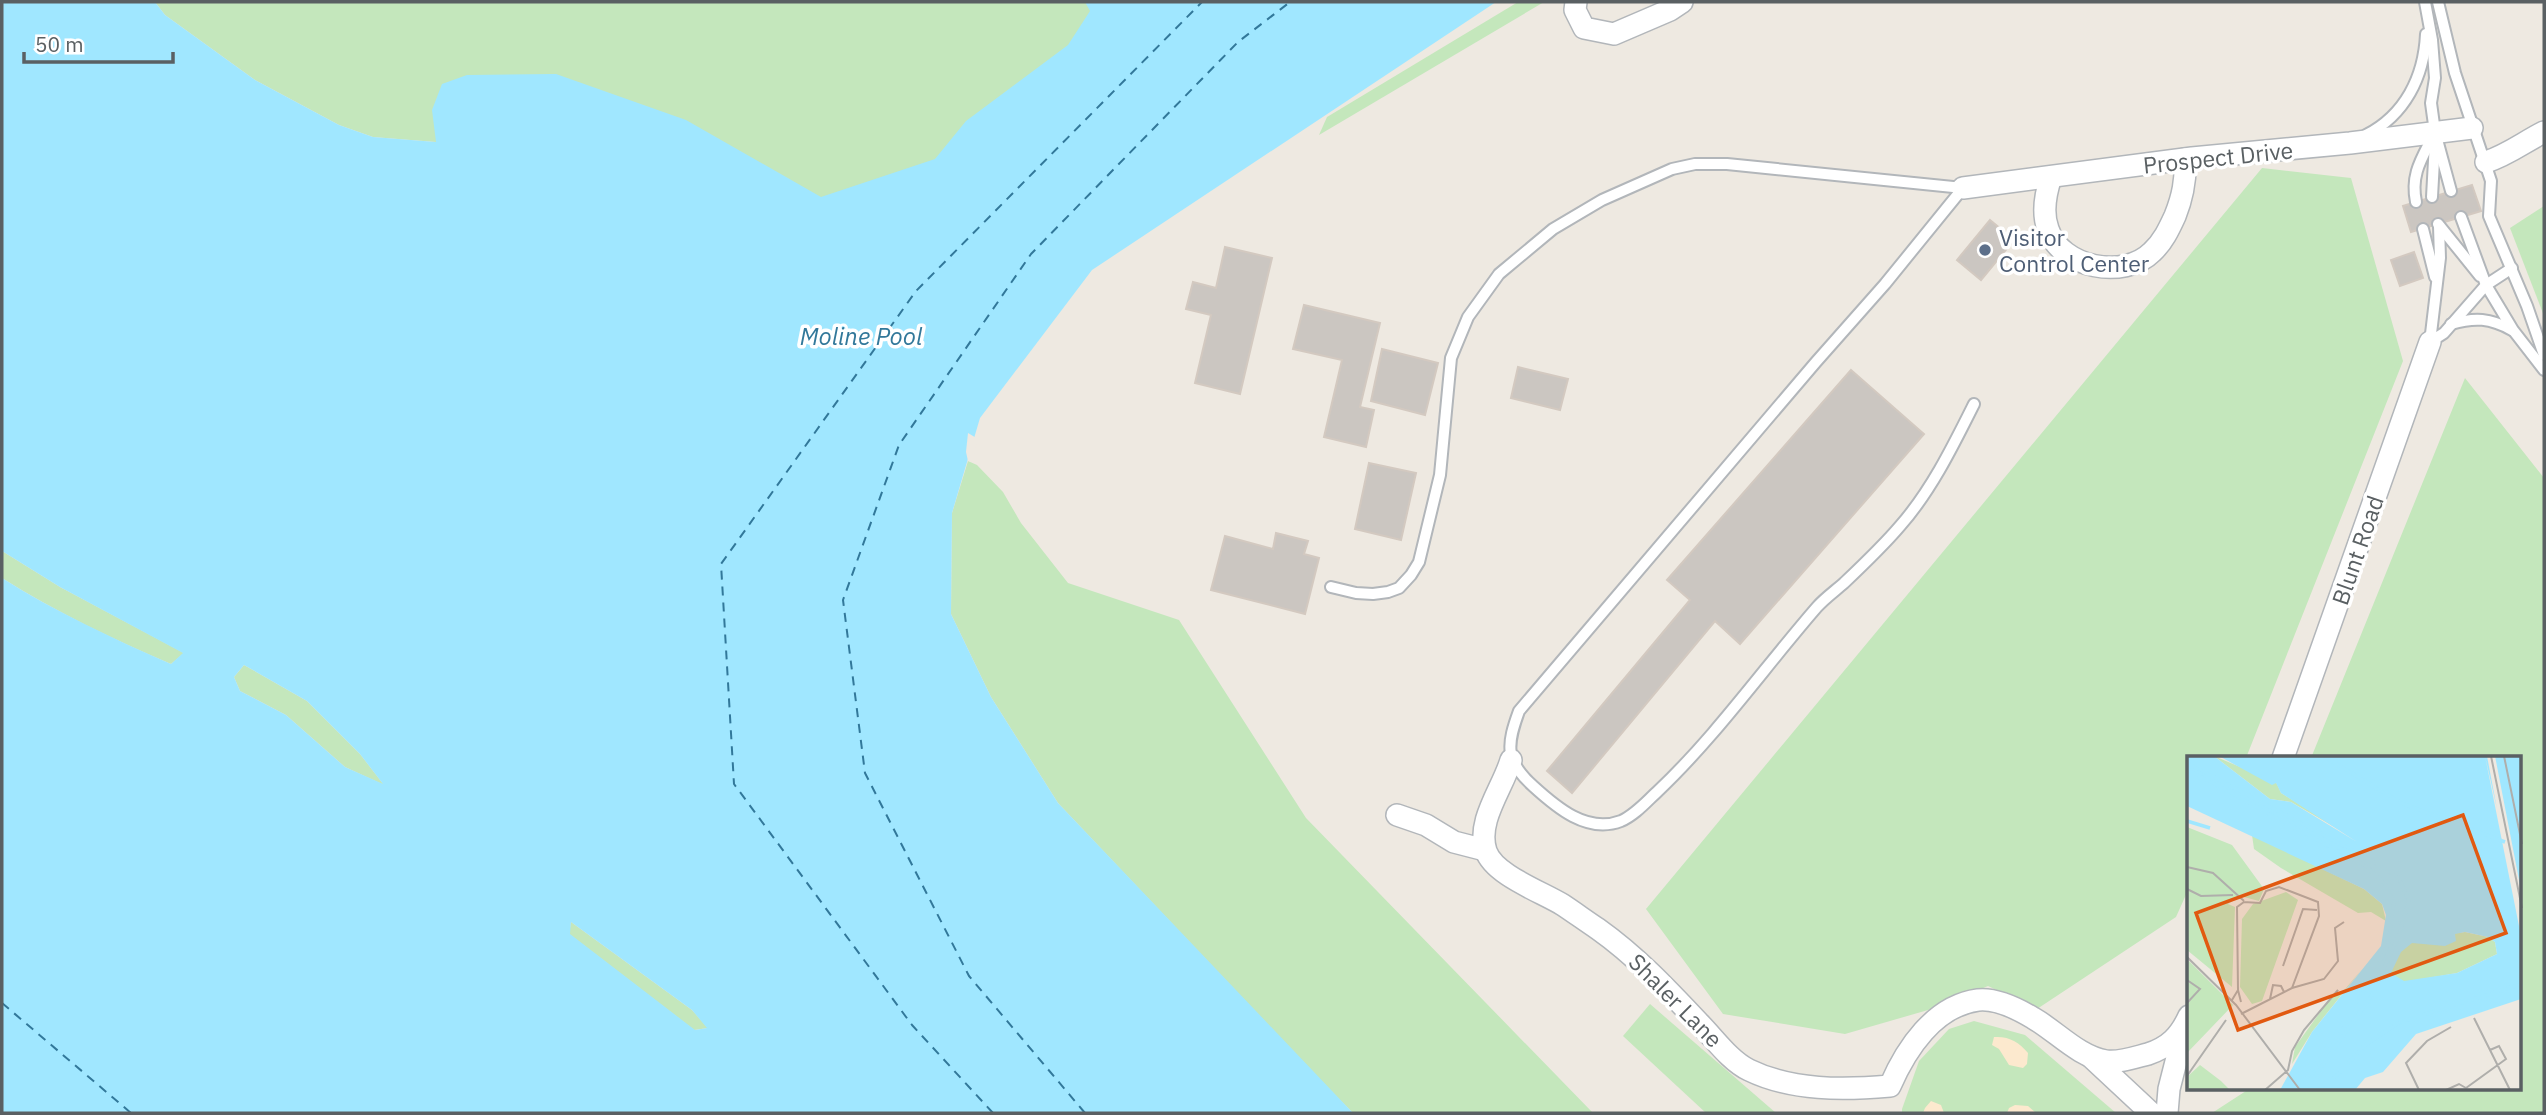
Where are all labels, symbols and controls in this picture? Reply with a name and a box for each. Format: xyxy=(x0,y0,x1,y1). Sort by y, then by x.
scale bar xyxy=(24,21,173,65)
text: 50 m xyxy=(35,30,84,58)
street label: Prospect Drive xyxy=(2142,134,2294,180)
place label: Visitor Control Center xyxy=(1999,222,2150,278)
marker: Visitor Control Center xyxy=(1977,242,1993,258)
water label: Moline Pool xyxy=(800,320,923,352)
street label: Blunt Road xyxy=(2324,491,2390,609)
inset map xyxy=(2187,756,2522,1090)
street label: Shaler Lane xyxy=(1623,947,1729,1053)

